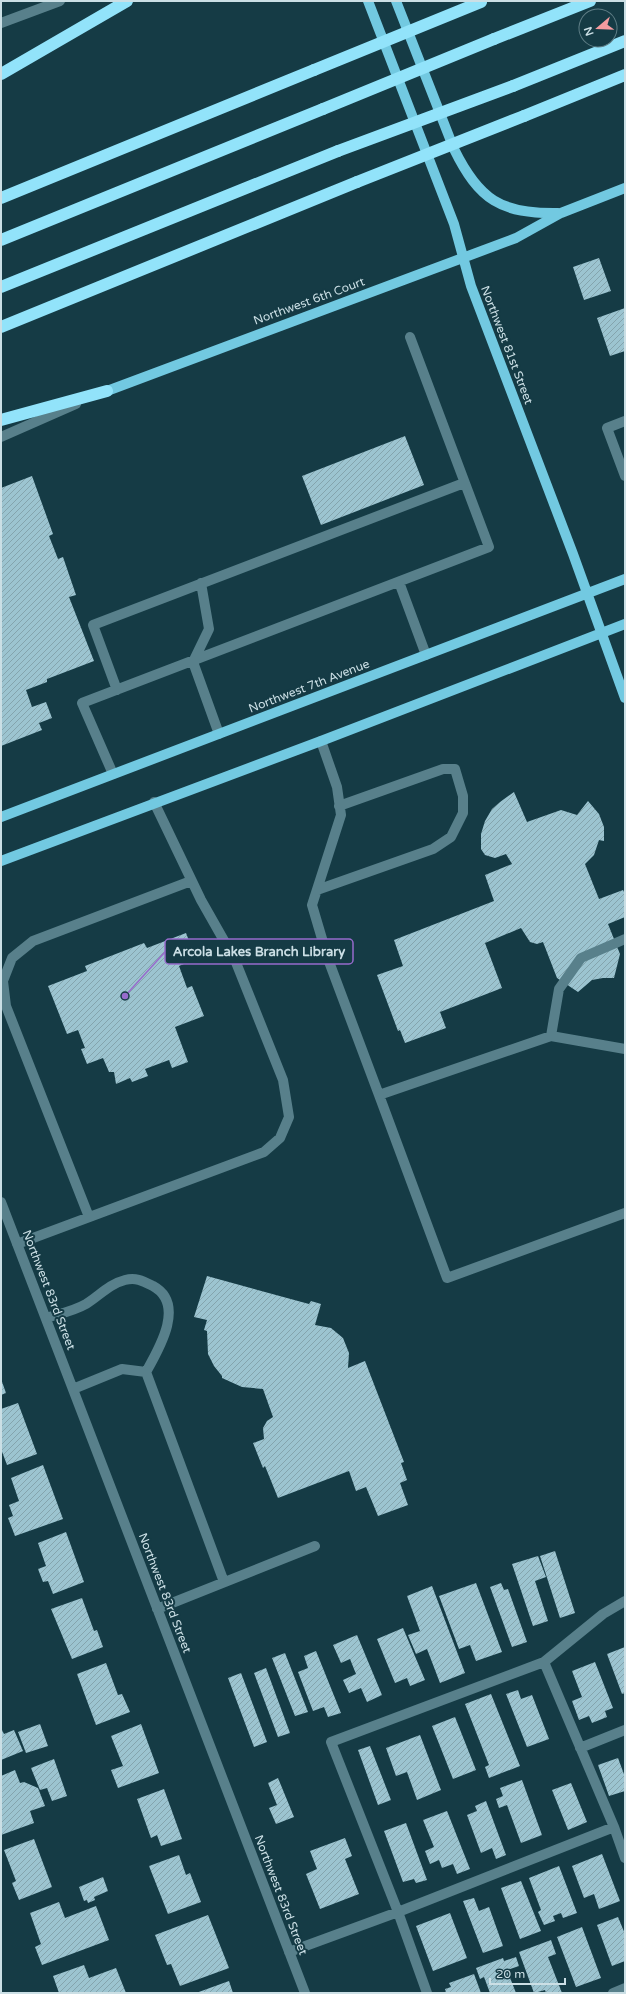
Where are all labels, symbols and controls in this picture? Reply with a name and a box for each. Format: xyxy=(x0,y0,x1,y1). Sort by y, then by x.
north arrow xyxy=(578,8,618,48)
text: N xyxy=(581,25,597,37)
street label: Northwest 6th Court xyxy=(252,274,367,328)
street label: Northwest 81st Street xyxy=(478,284,536,407)
street label: Northwest 7th Avenue xyxy=(247,656,372,716)
callout: Arcola Lakes Branch Library xyxy=(165,939,353,964)
text: Arcola Lakes Branch Library xyxy=(173,944,345,960)
street label: Northwest 83rd Street xyxy=(20,1228,78,1352)
street label: Northwest 83rd Street xyxy=(136,1531,194,1655)
street label: Northwest 83rd Street xyxy=(252,1833,310,1957)
scale bar xyxy=(490,1960,565,1986)
text: 20 m xyxy=(496,1967,525,1981)

